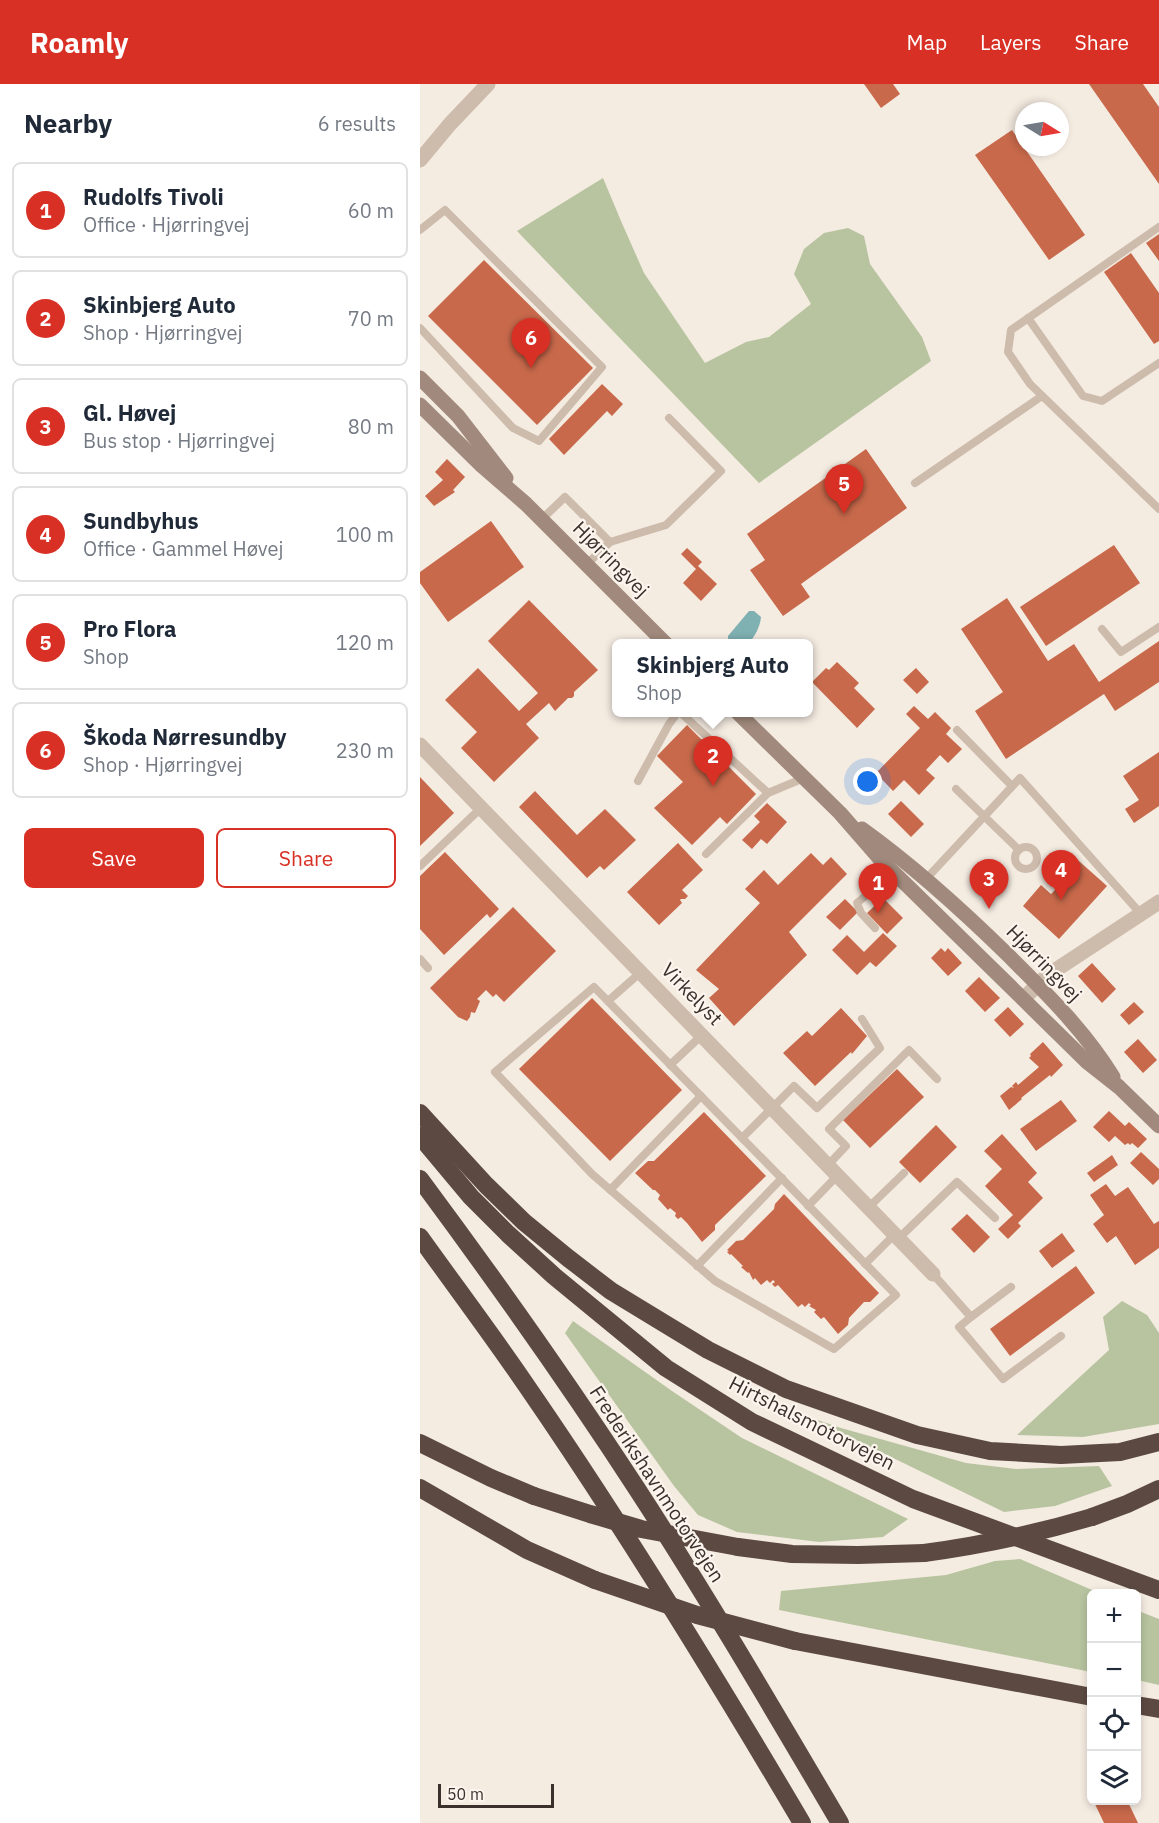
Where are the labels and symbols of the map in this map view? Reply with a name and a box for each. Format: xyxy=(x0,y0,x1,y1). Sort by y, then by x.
north arrow xyxy=(1015,102,1069,156)
pin: 6 xyxy=(512,318,550,368)
pin: 5 xyxy=(824,464,864,514)
street label: Hjørringvej xyxy=(567,515,655,603)
pin: 2 xyxy=(694,736,732,786)
your location xyxy=(853,767,882,796)
pin: 4 xyxy=(1042,850,1080,900)
pin: 3 xyxy=(970,860,1008,909)
pin: 1 xyxy=(858,864,898,913)
street label: Hjørringvej xyxy=(1001,918,1088,1007)
street label: Virkelyst xyxy=(656,956,729,1031)
street label: Hirtshalsmotorvejen xyxy=(725,1369,900,1476)
street label: Frederikshavnmotorvejen xyxy=(584,1380,731,1587)
scale bar xyxy=(438,1781,554,1808)

